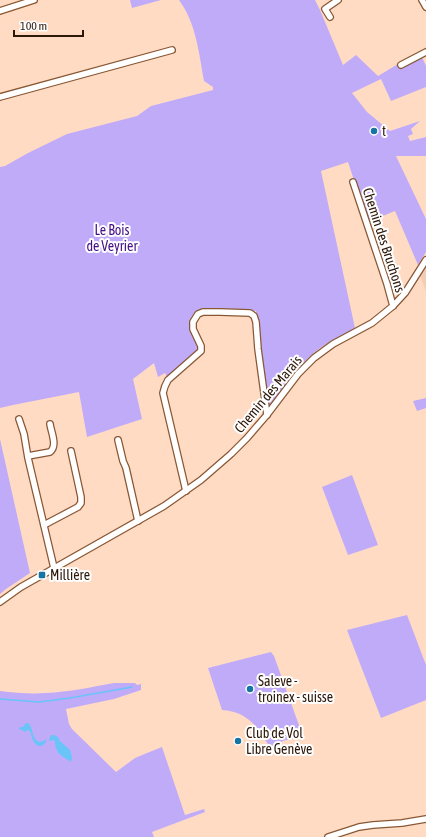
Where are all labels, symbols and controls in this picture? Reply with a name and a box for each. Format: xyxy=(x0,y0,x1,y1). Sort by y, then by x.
scale bar xyxy=(14,12,83,38)
text: 100 m xyxy=(20,19,47,33)
place label: t xyxy=(382,123,386,139)
marker: t xyxy=(369,126,379,136)
street label: Chemin des Bruchons xyxy=(360,186,408,294)
park label: Le Bois de Veyrier xyxy=(86,222,138,254)
street label: Chemin des Marais xyxy=(231,352,305,436)
place label: Millière xyxy=(50,567,90,583)
marker: Millière xyxy=(37,570,47,580)
place label: Saleve - troinex - suisse xyxy=(258,673,333,705)
marker: Saleve - troinex - suisse xyxy=(245,684,255,694)
place label: Club de Vol Libre Genève xyxy=(246,725,312,757)
marker: Club de Vol Libre Genève xyxy=(233,736,243,746)

